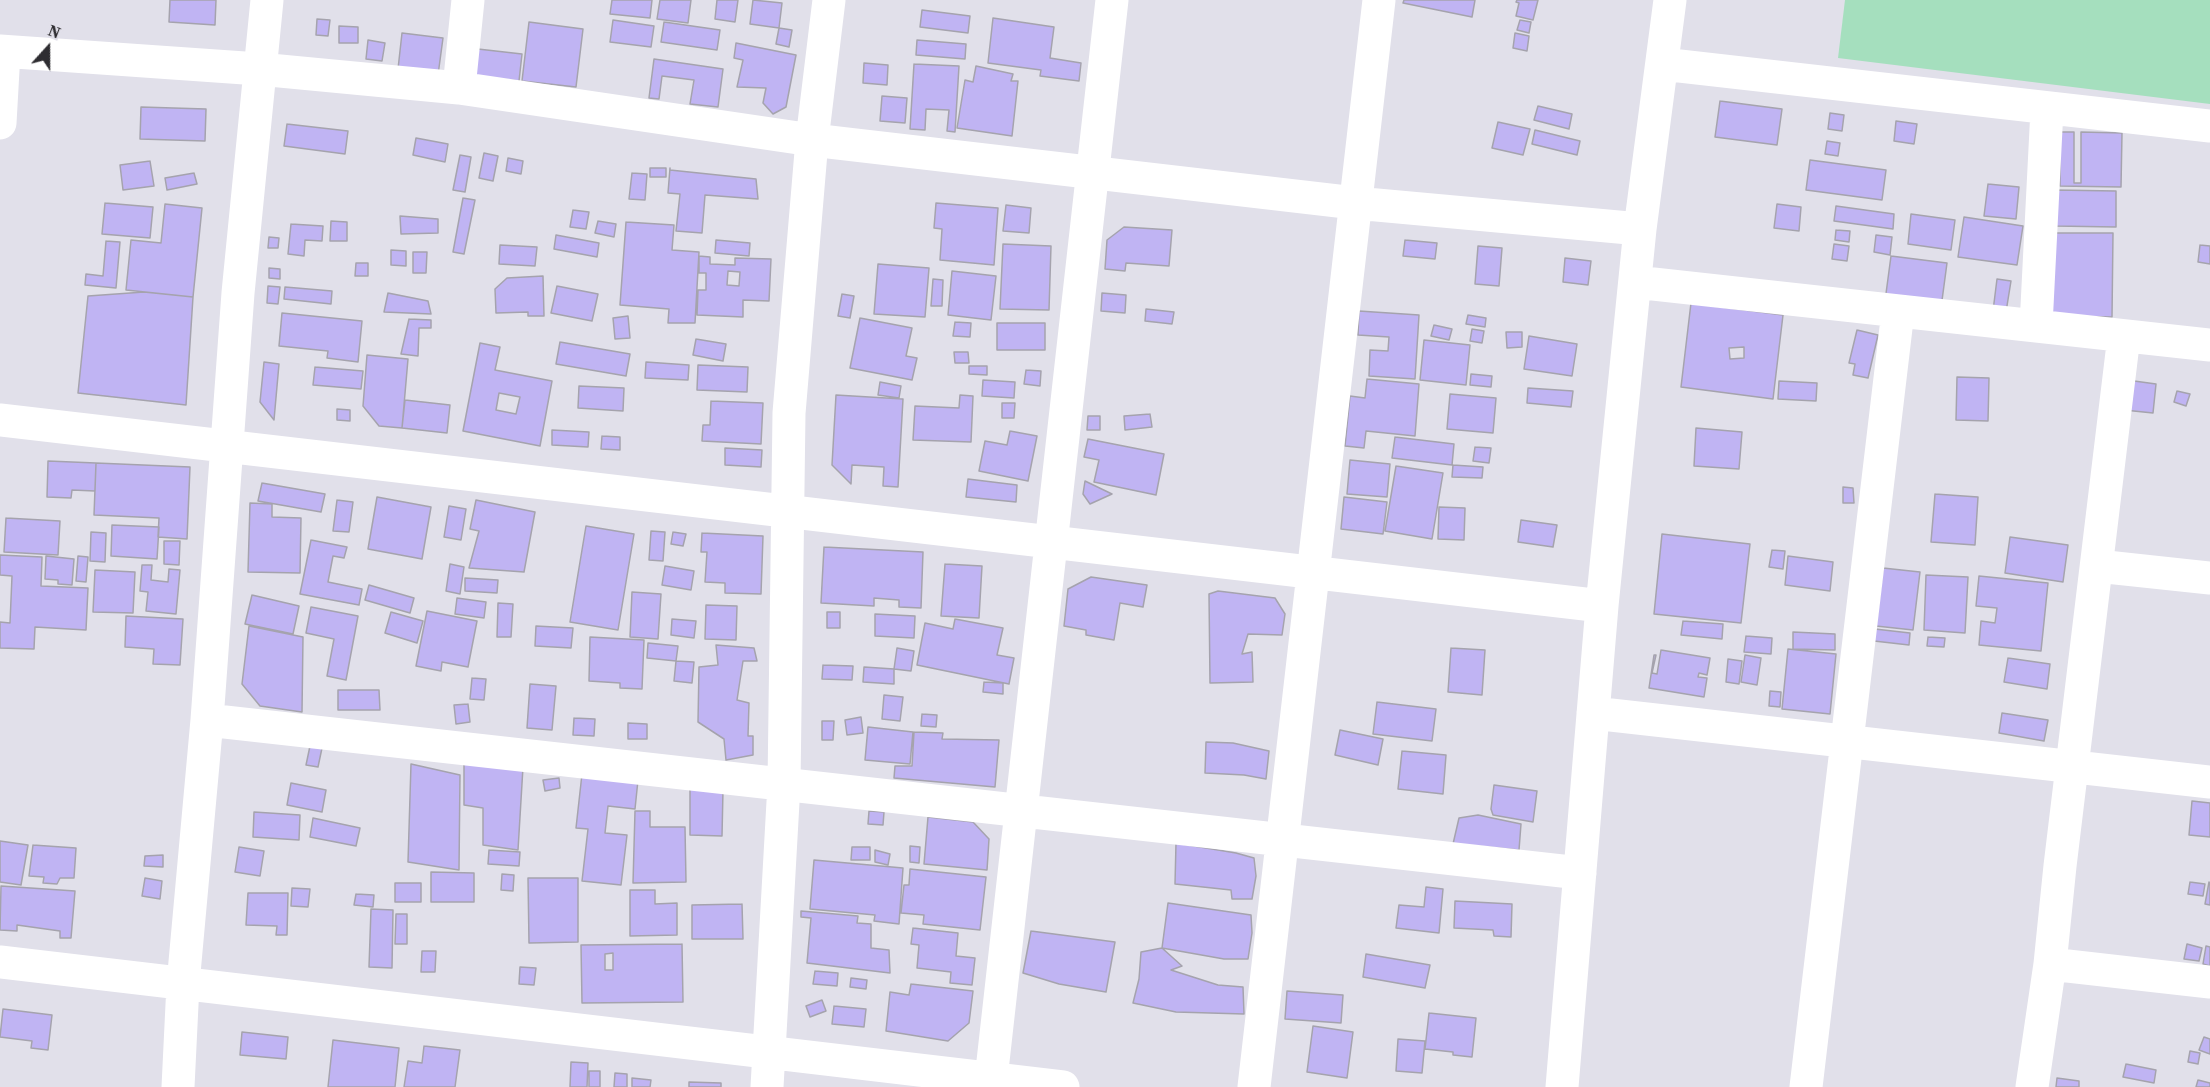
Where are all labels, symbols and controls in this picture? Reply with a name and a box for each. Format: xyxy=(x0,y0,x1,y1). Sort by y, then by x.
north arrow xyxy=(18,18,78,78)
text: N xyxy=(45,19,64,44)

